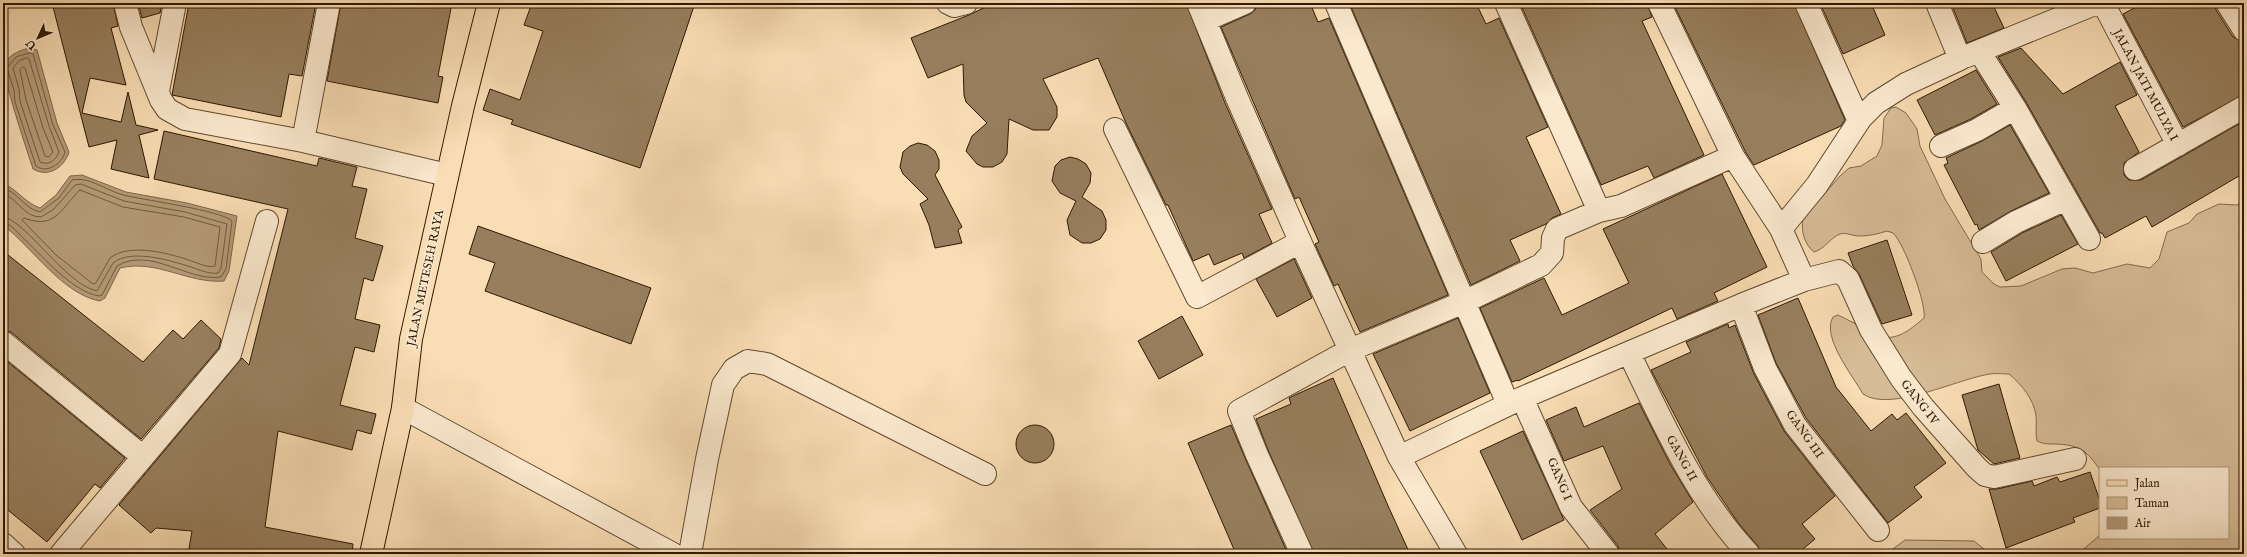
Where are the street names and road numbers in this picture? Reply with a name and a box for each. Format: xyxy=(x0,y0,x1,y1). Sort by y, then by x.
street label: JALAN JATI MULYA I xyxy=(2108,25,2181,144)
street label: JALAN METESEH RAYA xyxy=(403,207,448,350)
street label: GANG IV xyxy=(1897,377,1943,429)
street label: GANG III xyxy=(1783,407,1827,461)
street label: GANG II xyxy=(1663,433,1700,484)
street label: GANG I xyxy=(1544,455,1575,503)

